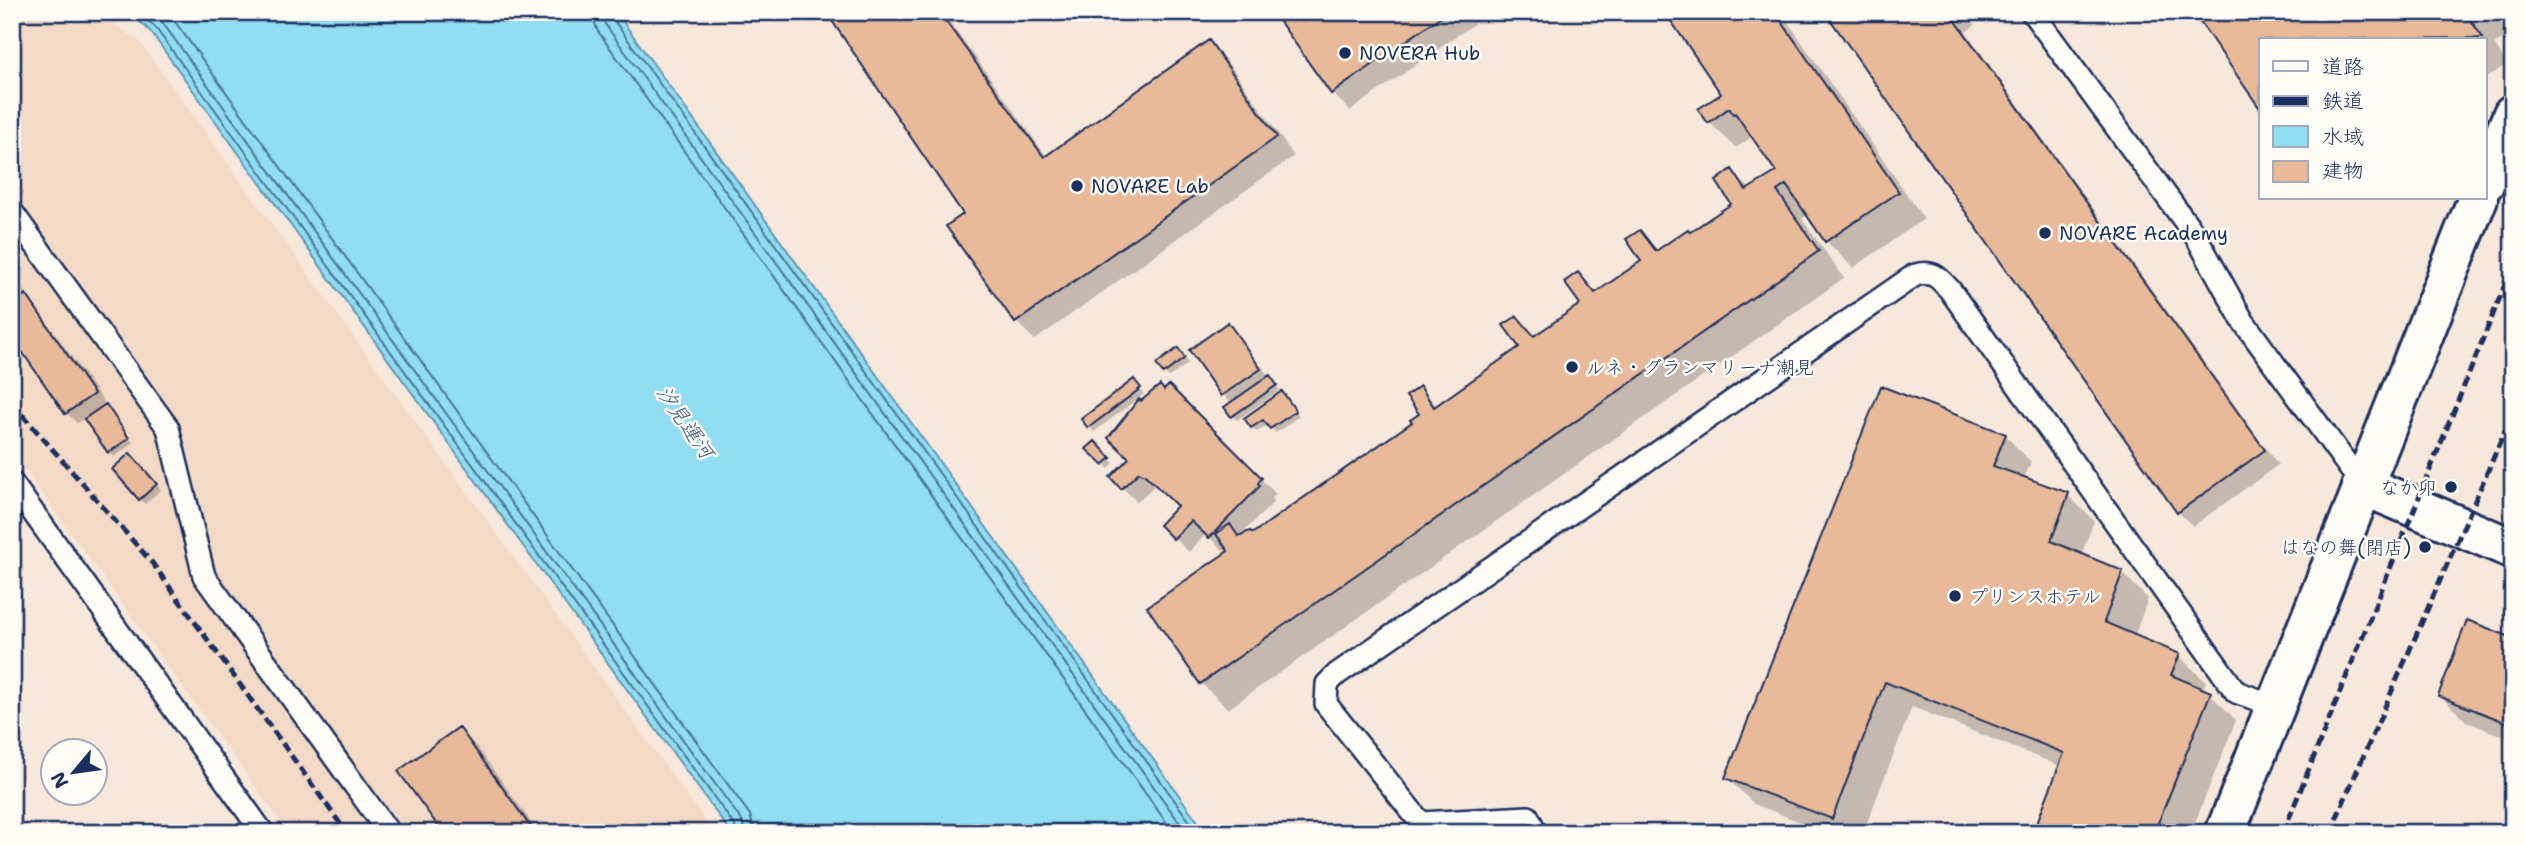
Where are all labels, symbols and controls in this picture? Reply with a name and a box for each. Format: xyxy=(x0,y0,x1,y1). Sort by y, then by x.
legend xyxy=(2259,38,2486,200)
place label: NOVERA Hub xyxy=(1359,41,1480,66)
marker: NOVERA Hub xyxy=(1337,45,1353,61)
text: 道路 xyxy=(2322,53,2364,81)
text: 鉄道 xyxy=(2322,87,2364,115)
text: 水域 xyxy=(2322,123,2364,151)
text: 建物 xyxy=(2322,157,2364,185)
place label: NOVARE Lab xyxy=(1091,174,1209,199)
marker: NOVARE Lab xyxy=(1069,178,1085,194)
place label: NOVARE Academy xyxy=(2059,221,2228,246)
marker: NOVARE Academy xyxy=(2037,225,2053,241)
place label: ルネ・グランマリーナ潮見 xyxy=(1586,355,1814,380)
marker: ルネ・グランマリーナ潮見 xyxy=(1564,359,1580,375)
water label: 汐見運河 xyxy=(649,380,722,467)
place label: なか卯 xyxy=(2380,475,2437,500)
marker: なか卯 xyxy=(2443,479,2459,495)
place label: はなの舞(閉店) xyxy=(2281,535,2411,560)
marker: はなの舞(閉店) xyxy=(2417,539,2433,555)
place label: プリンスホテル xyxy=(1969,584,2101,609)
marker: プリンスホテル xyxy=(1947,588,1963,604)
north arrow xyxy=(38,736,108,806)
text: N xyxy=(45,767,74,793)

